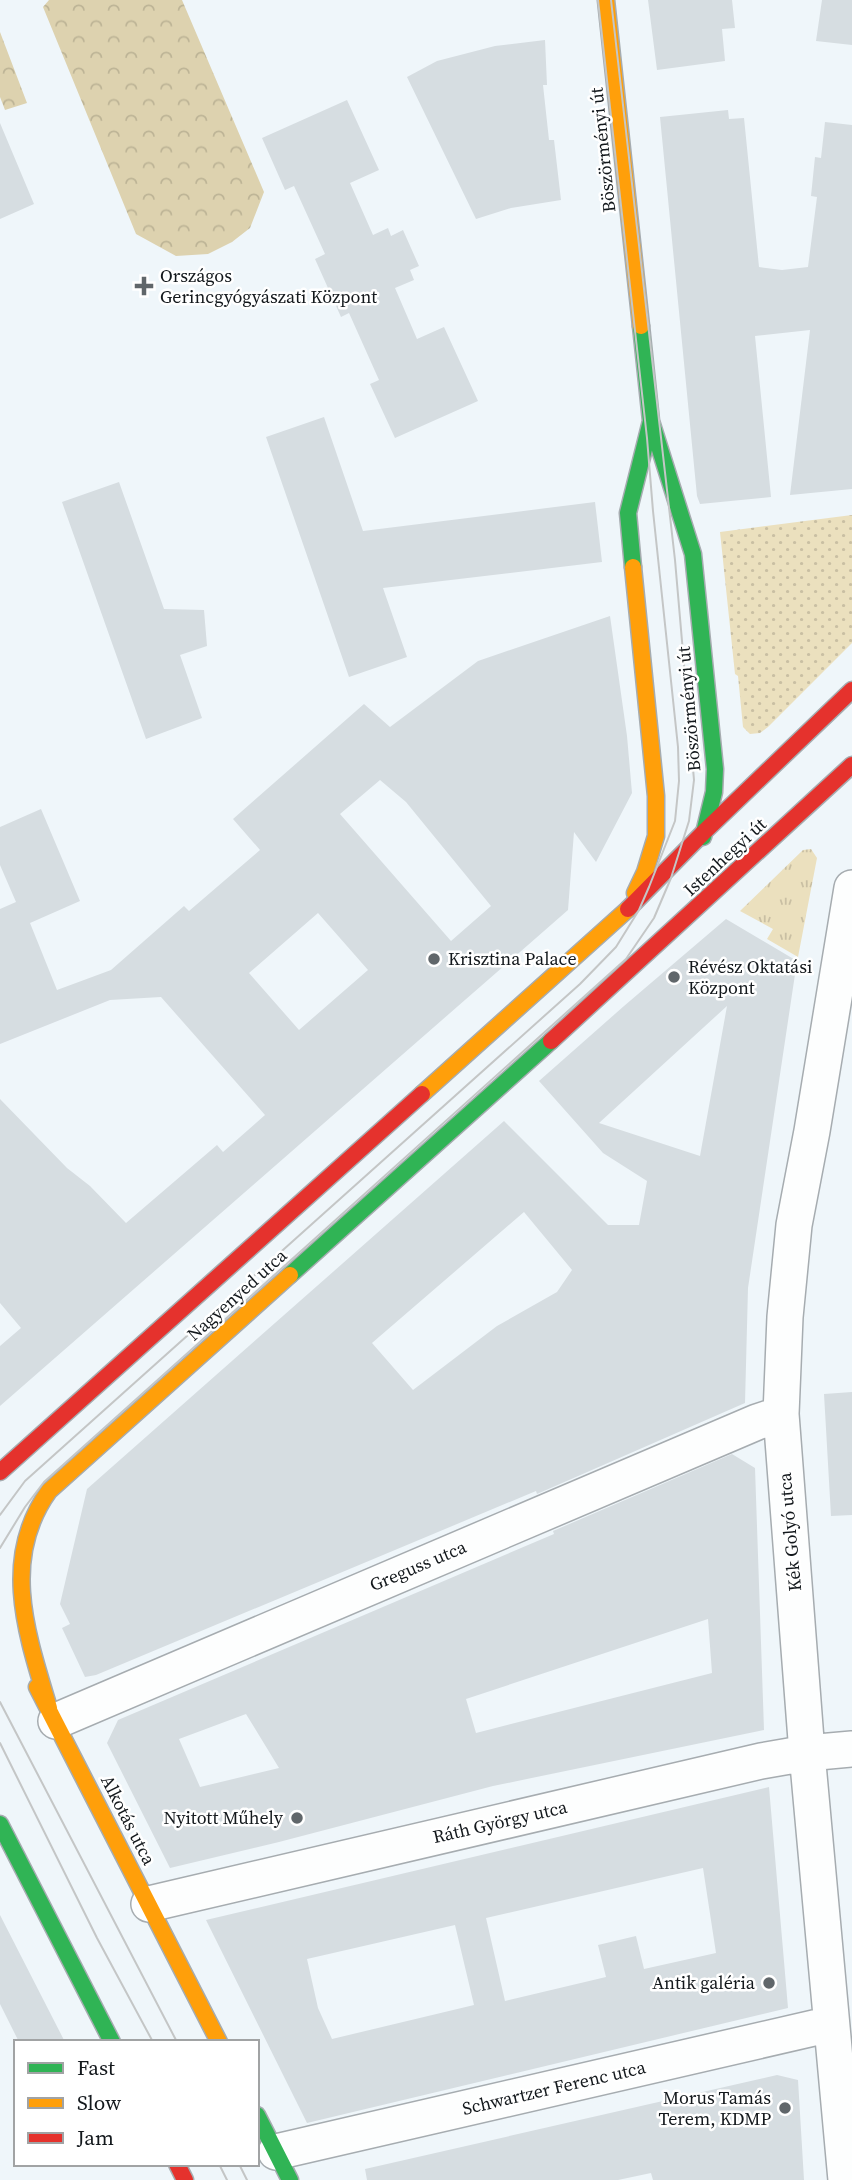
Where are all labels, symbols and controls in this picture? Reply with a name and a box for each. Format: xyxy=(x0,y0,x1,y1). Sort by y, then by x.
street label: Böszörményi út xyxy=(583,86,621,214)
place label: Országos Gerincgyógyászati Központ xyxy=(160,263,377,309)
marker: Országos Gerincgyógyászati Központ xyxy=(134,276,154,296)
street label: Böszörményi út xyxy=(671,645,706,773)
street label: Istenhegyi út xyxy=(678,812,772,901)
place label: Krisztina Palace xyxy=(448,946,577,971)
marker: Krisztina Palace xyxy=(426,951,442,967)
place label: Révész Oktatási Központ xyxy=(688,954,812,1000)
marker: Révész Oktatási Központ xyxy=(666,969,682,985)
street label: Nagyenyed utca xyxy=(181,1242,293,1346)
street label: Kék Golyó utca xyxy=(772,1471,807,1592)
street label: Greguss utca xyxy=(366,1534,471,1597)
street label: Alkotás utca xyxy=(95,1771,162,1870)
street label: Ráth György utca xyxy=(430,1794,570,1849)
place label: Nyitott Műhely xyxy=(163,1805,284,1830)
marker: Nyitott Műhely xyxy=(289,1810,305,1826)
place label: Antik galéria xyxy=(652,1970,756,1995)
marker: Antik galéria xyxy=(761,1975,777,1991)
legend xyxy=(14,2040,259,2166)
text: Fast xyxy=(77,2053,115,2082)
street label: Schwartzer Ferenc utca xyxy=(460,2054,649,2121)
place label: Morus Tamás Terem, KDMP xyxy=(659,2085,771,2131)
text: Slow xyxy=(77,2088,121,2117)
marker: Morus Tamás Terem, KDMP xyxy=(777,2100,793,2116)
text: Jam xyxy=(76,2123,114,2152)

